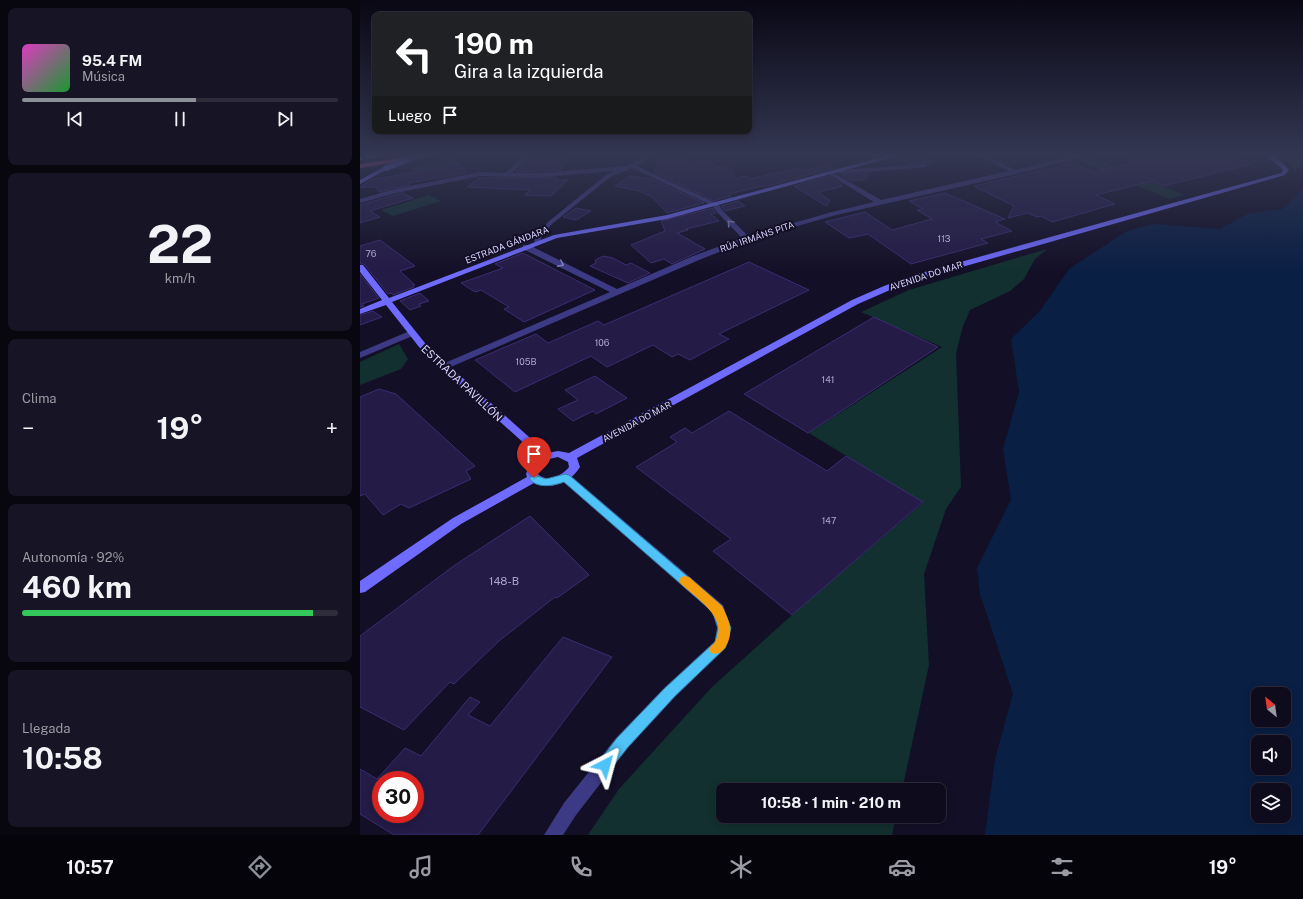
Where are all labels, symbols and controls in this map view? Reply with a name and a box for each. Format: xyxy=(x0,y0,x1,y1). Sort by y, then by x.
text: 190 m xyxy=(454,27,534,60)
icon: left xyxy=(388,28,440,80)
text: 95.4 FM xyxy=(82,52,142,69)
text: Gira a la izquierda xyxy=(454,61,603,82)
text: Música xyxy=(82,69,125,84)
icon: arrive xyxy=(439,104,461,126)
text: Luego xyxy=(388,107,431,124)
icon: previous xyxy=(64,108,86,130)
icon: pause xyxy=(169,108,191,130)
icon: next xyxy=(274,108,296,130)
text: 22 xyxy=(147,214,213,275)
street label: RÚA IRMÁNS PITA xyxy=(718,218,796,254)
one-way arrow xyxy=(728,220,735,228)
street label: ESTRADA GÁNDARA xyxy=(463,223,551,266)
house number: 113 xyxy=(938,233,951,244)
house number: 76 xyxy=(366,248,377,259)
street label: AVENIDA DO MAR xyxy=(888,258,964,293)
one-way arrow xyxy=(556,260,564,267)
text: km/h xyxy=(165,271,195,286)
house number: 106 xyxy=(595,337,610,348)
street label: ESTRADA PAVILLÓN xyxy=(419,342,506,424)
house number: 105B xyxy=(516,356,536,367)
house number: 141 xyxy=(822,374,834,385)
text: Clima xyxy=(22,391,57,406)
street label: AVENIDA DO MAR xyxy=(600,399,673,444)
text: 19° xyxy=(157,410,203,446)
text: − xyxy=(22,415,34,441)
text: + xyxy=(326,415,338,441)
pin xyxy=(517,437,551,478)
icon: arrive xyxy=(523,443,545,465)
house number: 147 xyxy=(822,515,836,526)
text: Autonomía · 92% xyxy=(22,550,124,565)
text: 460 km xyxy=(22,569,132,605)
house number: 148-B xyxy=(489,575,519,587)
north arrow xyxy=(1251,687,1291,727)
map controls xyxy=(1251,687,1291,823)
text: Llegada xyxy=(22,721,70,736)
button: sound xyxy=(1251,735,1291,775)
text: 10:58 xyxy=(22,740,103,776)
position arrow xyxy=(584,744,626,786)
speed limit sign: 30 xyxy=(372,771,424,823)
button: layers xyxy=(1251,783,1291,823)
text: 10:58 · 1 min · 210 m xyxy=(761,794,901,811)
icon: directions xyxy=(246,853,274,881)
icon: music xyxy=(407,853,435,881)
icon: phone xyxy=(567,853,595,881)
icon: climate xyxy=(727,853,755,881)
icon: car xyxy=(888,853,916,881)
icon: filters xyxy=(1048,853,1076,881)
text: 10:57 xyxy=(66,857,114,878)
text: 19° xyxy=(1209,857,1237,878)

